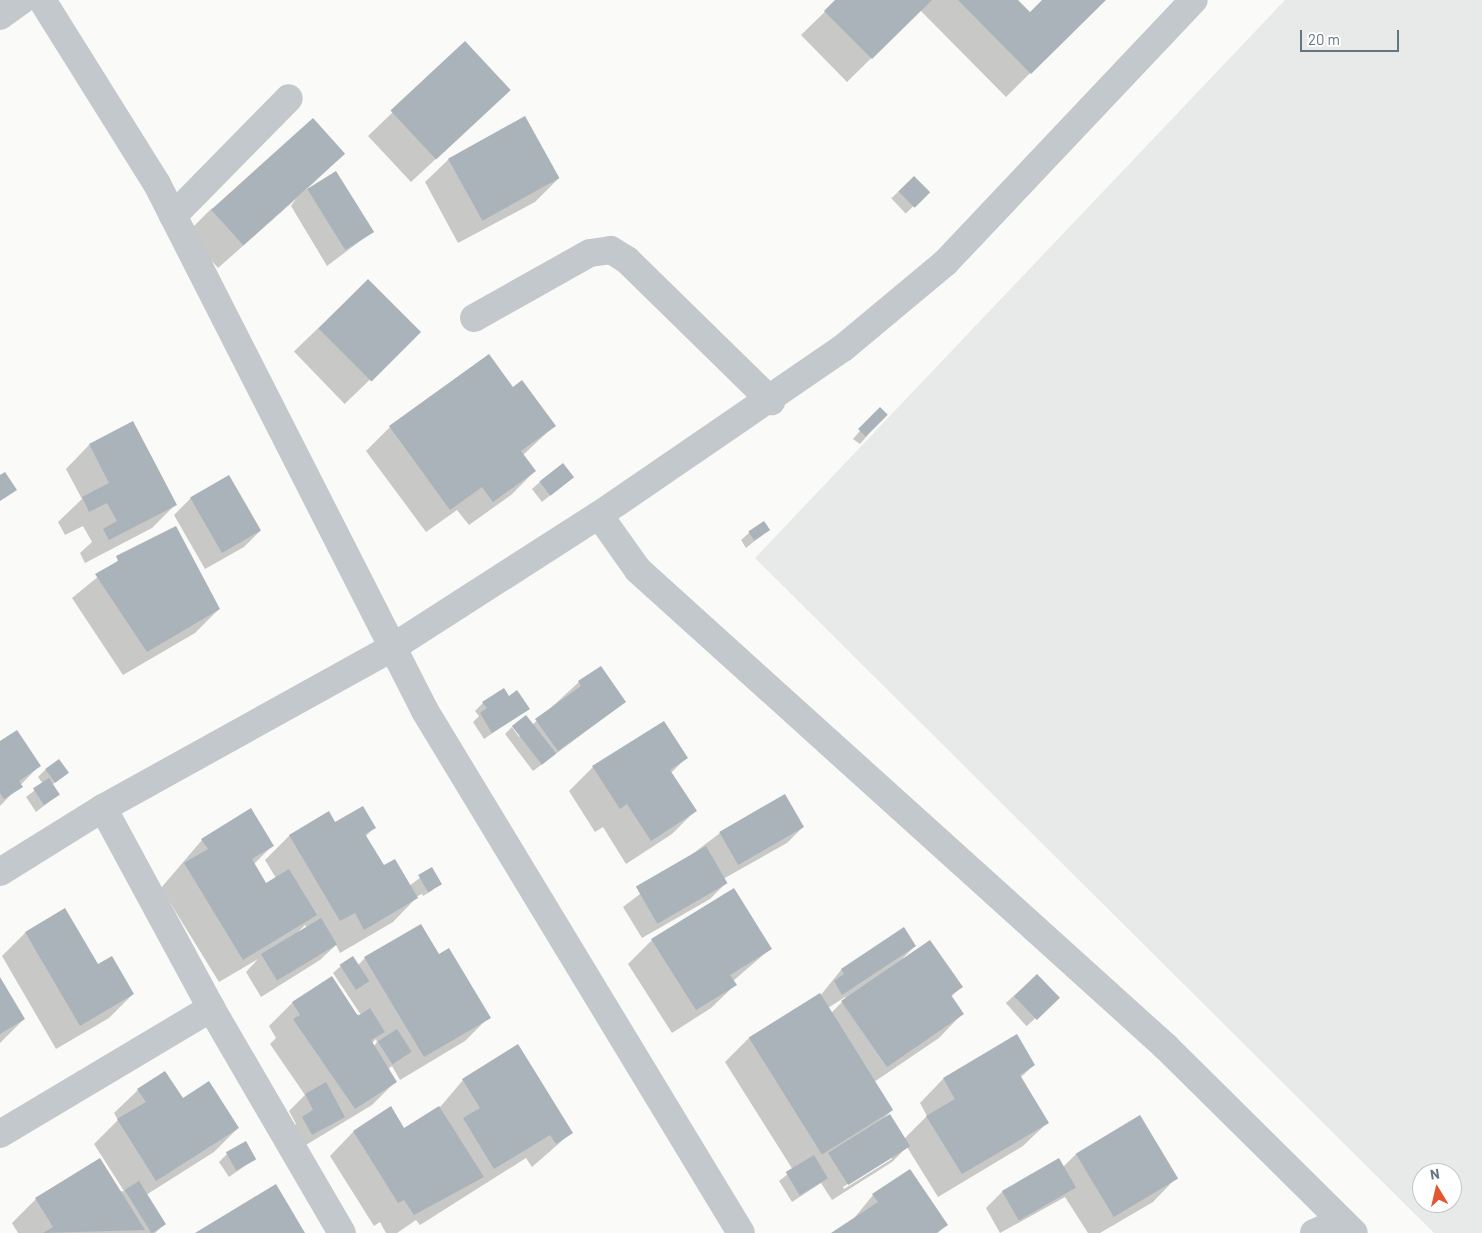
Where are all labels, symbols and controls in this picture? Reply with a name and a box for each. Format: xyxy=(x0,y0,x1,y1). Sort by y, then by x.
scale bar xyxy=(1302,20,1401,52)
text: 20 m xyxy=(1308,30,1340,48)
north arrow xyxy=(1412,1163,1462,1213)
text: N xyxy=(1429,1165,1441,1183)

